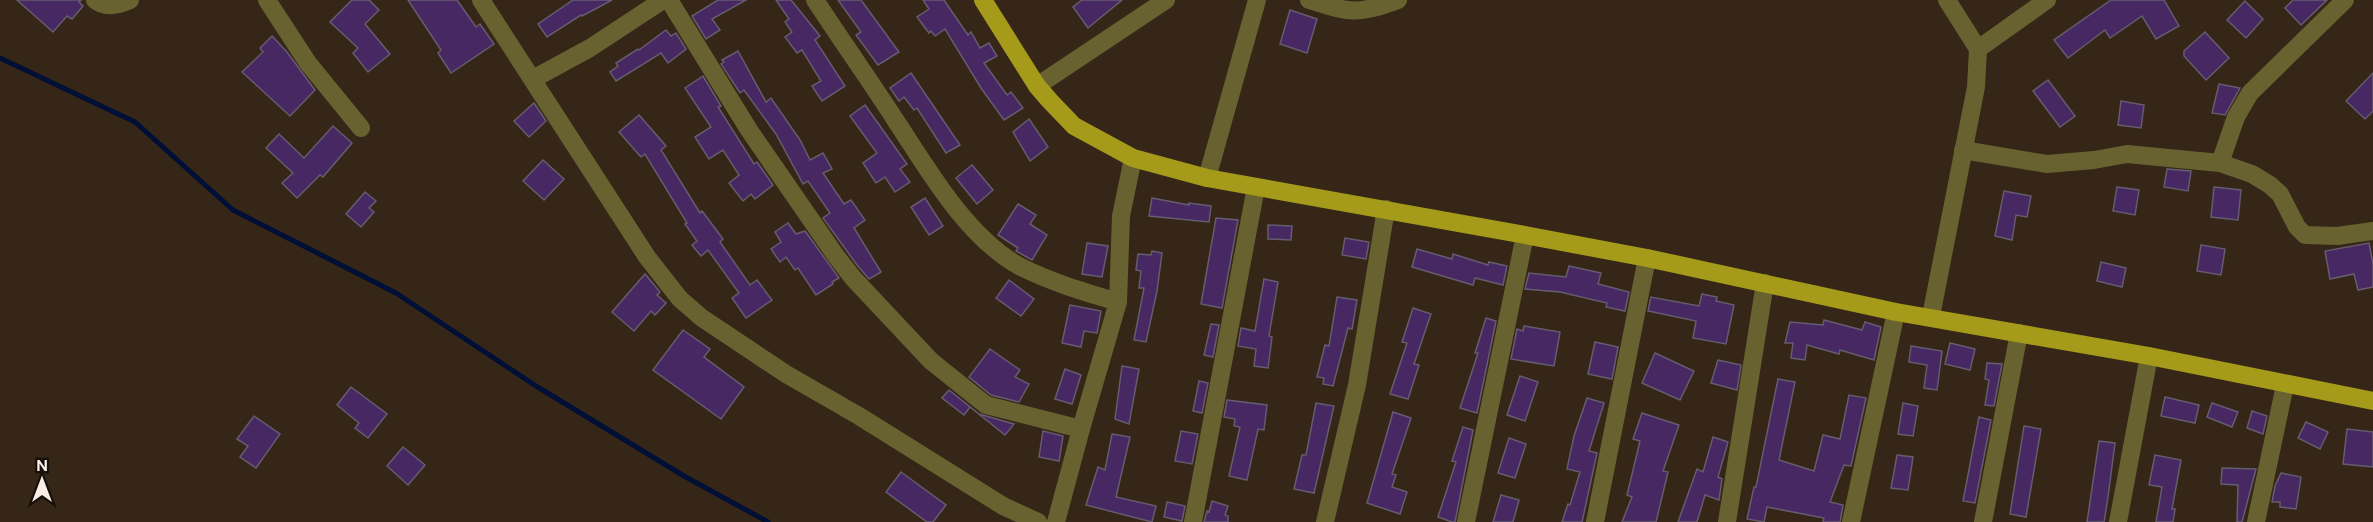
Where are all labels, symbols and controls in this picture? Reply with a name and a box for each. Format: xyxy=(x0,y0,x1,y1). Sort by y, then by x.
north arrow xyxy=(12,450,72,510)
text: N xyxy=(36,455,48,476)

